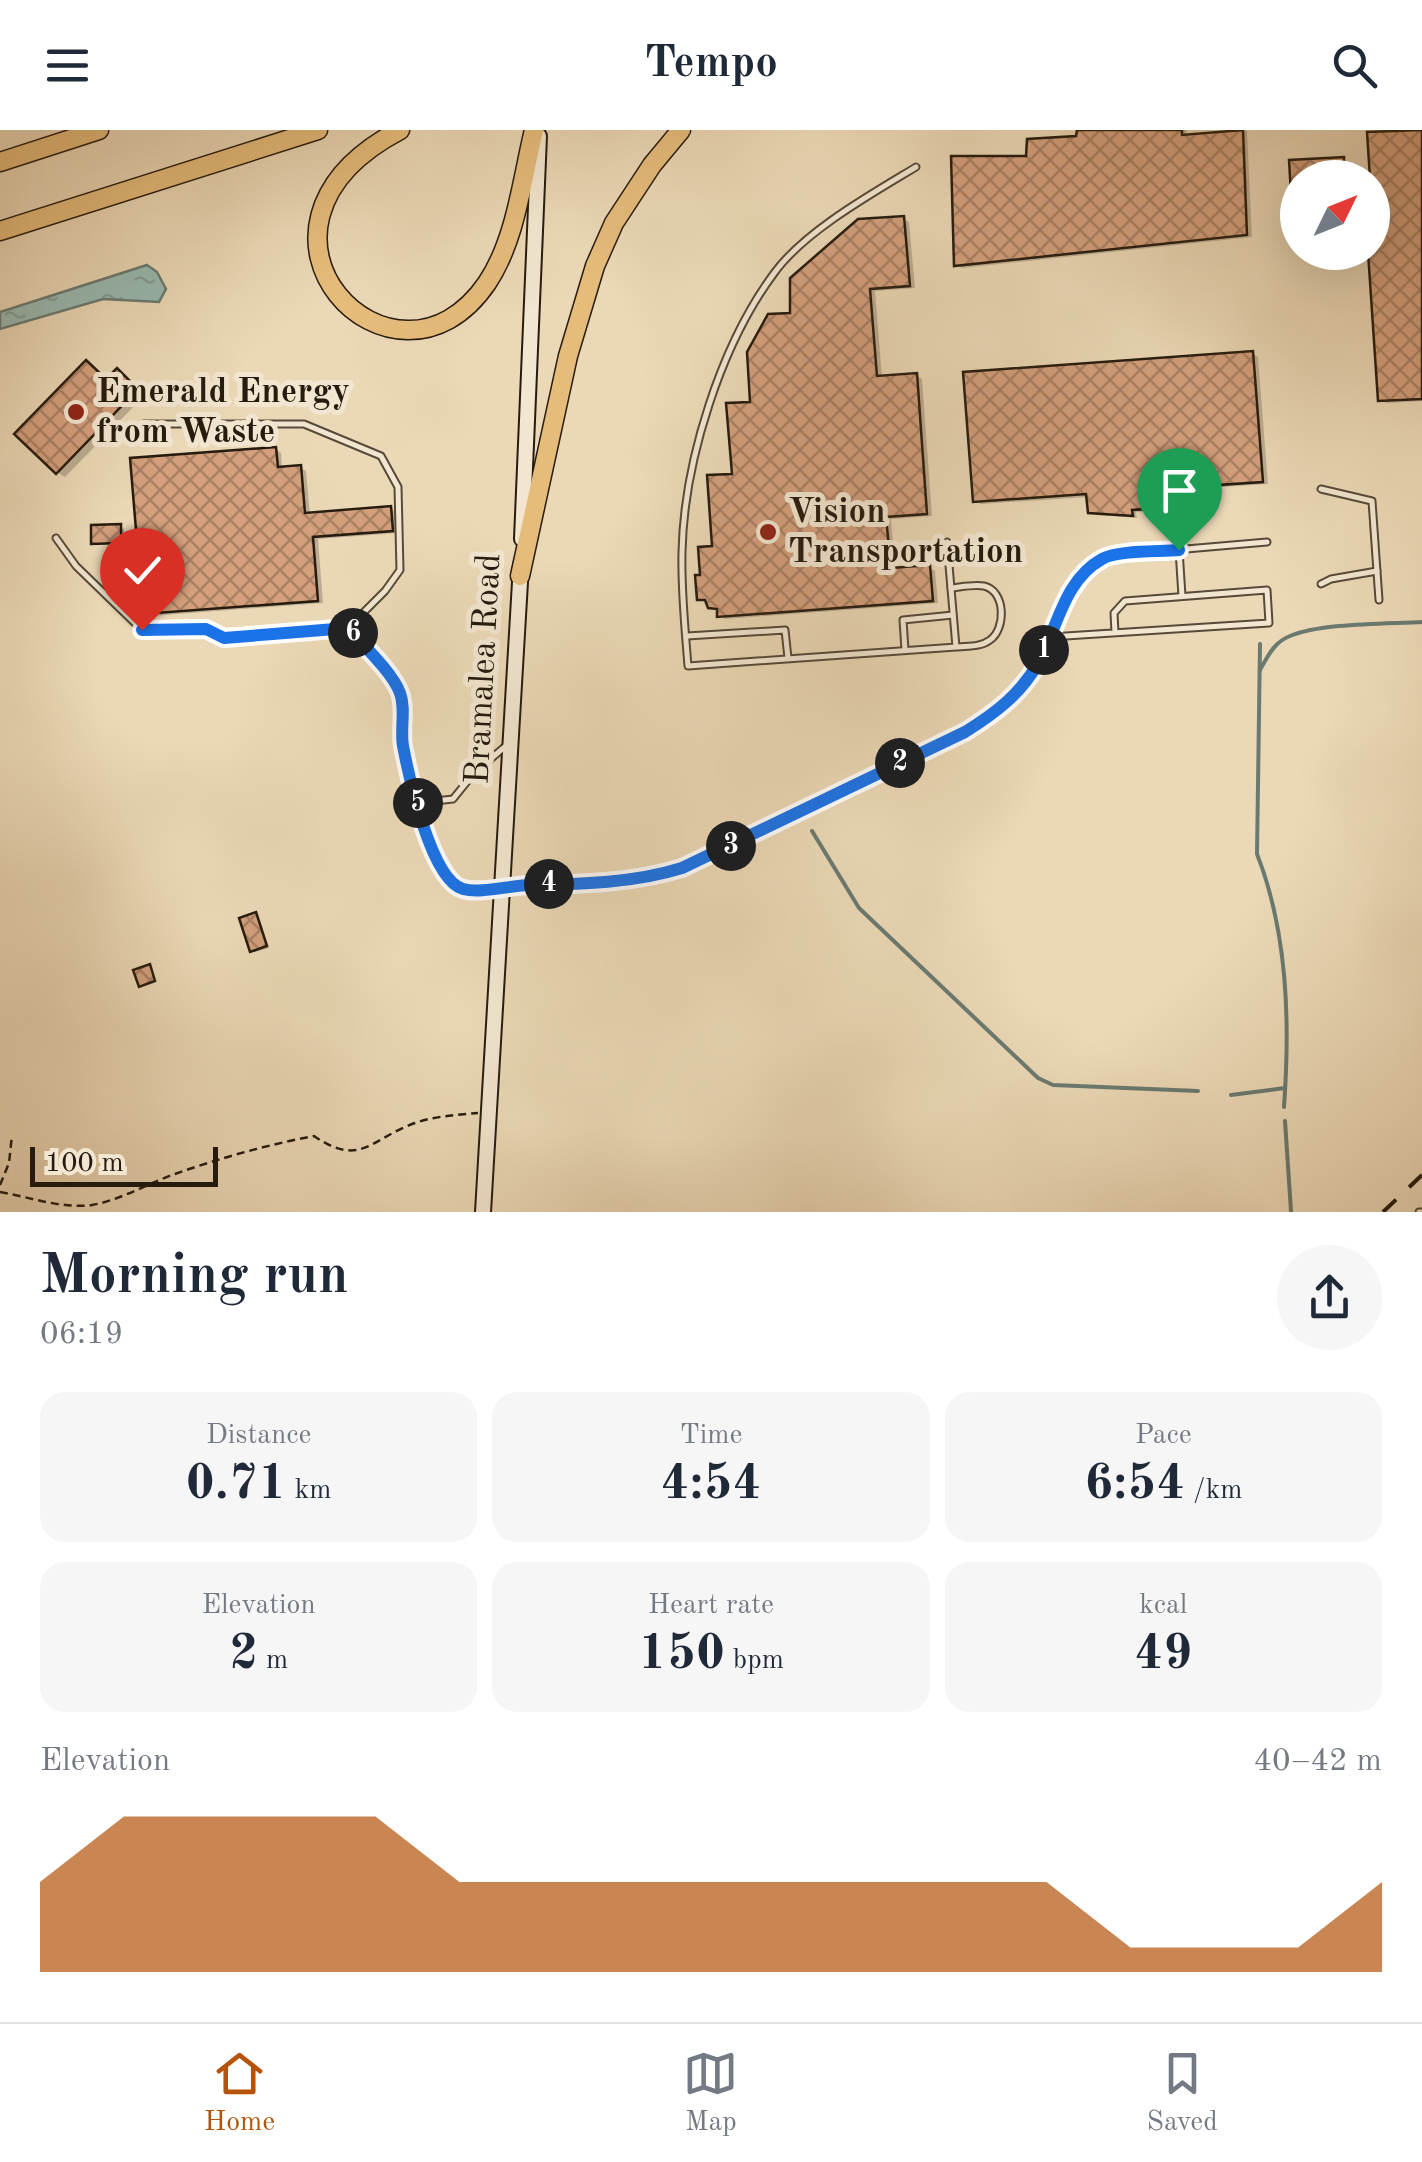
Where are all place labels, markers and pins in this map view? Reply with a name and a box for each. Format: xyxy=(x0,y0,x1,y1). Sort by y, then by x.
place label: Emerald Energy from Waste xyxy=(96,375,350,450)
marker: Emerald Energy from Waste xyxy=(65,401,87,423)
pin xyxy=(1137,448,1222,551)
place label: Vision Transportation xyxy=(788,495,1023,570)
marker: Vision Transportation xyxy=(757,521,779,543)
pin xyxy=(100,528,185,631)
pin: 6 xyxy=(328,608,378,658)
pin: 1 xyxy=(1019,625,1069,675)
pin: 2 xyxy=(875,738,925,788)
pin: 5 xyxy=(393,778,443,828)
pin: 3 xyxy=(706,821,756,871)
pin: 4 xyxy=(524,859,574,909)

